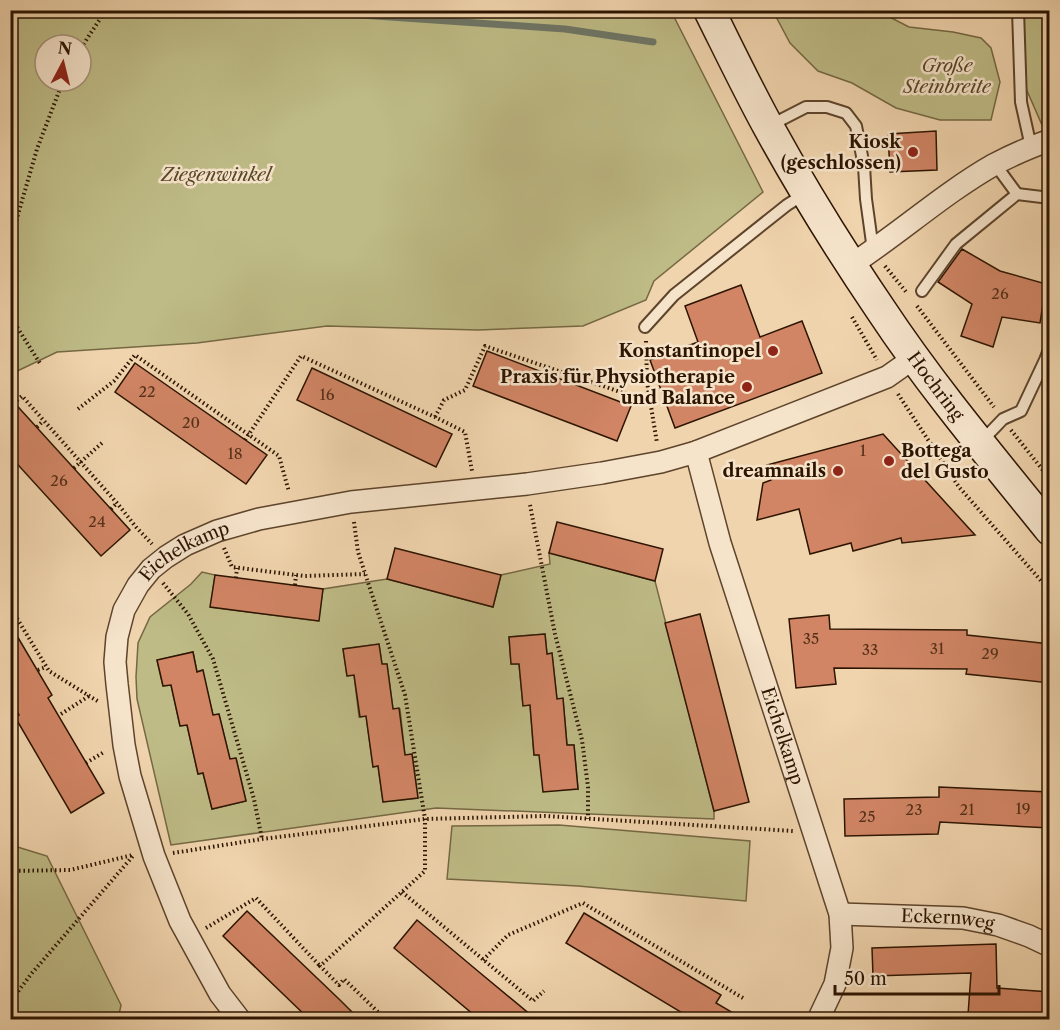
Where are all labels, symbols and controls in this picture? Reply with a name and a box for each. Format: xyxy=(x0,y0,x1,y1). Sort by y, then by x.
north arrow xyxy=(33,33,93,93)
text: N xyxy=(57,37,73,59)
park label: Große Steinbreite xyxy=(902,55,992,98)
place label: Kiosk (geschlossen) xyxy=(781,131,902,174)
marker: Kiosk (geschlossen) xyxy=(906,145,920,159)
park label: Ziegenwinkel xyxy=(160,164,273,186)
house number: 26 xyxy=(991,284,1009,303)
place label: Konstantinopel xyxy=(619,340,761,362)
marker: Konstantinopel xyxy=(766,344,780,358)
street label: Hochring xyxy=(903,348,969,425)
place label: Praxis für Physiotherapie und Balance xyxy=(500,366,735,409)
marker: Praxis für Physiotherapie und Balance xyxy=(740,380,754,394)
house number: 22 xyxy=(138,382,156,401)
house number: 16 xyxy=(319,385,335,404)
house number: 20 xyxy=(182,413,200,432)
place label: Bottega del Gusto xyxy=(901,440,989,483)
house number: 1 xyxy=(860,441,867,460)
house number: 18 xyxy=(227,444,243,463)
marker: Bottega del Gusto xyxy=(882,454,896,468)
place label: dreamnails xyxy=(722,460,826,482)
marker: dreamnails xyxy=(831,464,845,478)
house number: 26 xyxy=(50,471,68,490)
house number: 24 xyxy=(88,512,106,531)
street label: Eichelkamp xyxy=(134,517,232,586)
house number: 35 xyxy=(803,629,819,648)
house number: 31 xyxy=(930,639,945,658)
house number: 33 xyxy=(862,640,878,659)
house number: 29 xyxy=(981,644,999,663)
street label: Eichelkamp xyxy=(756,684,809,788)
house number: 19 xyxy=(1015,799,1031,818)
house number: 23 xyxy=(906,800,922,819)
house number: 21 xyxy=(960,800,975,819)
house number: 25 xyxy=(859,807,875,826)
street label: Eckernweg xyxy=(901,905,997,935)
scale bar xyxy=(835,958,998,996)
text: 50 m xyxy=(844,968,887,990)

